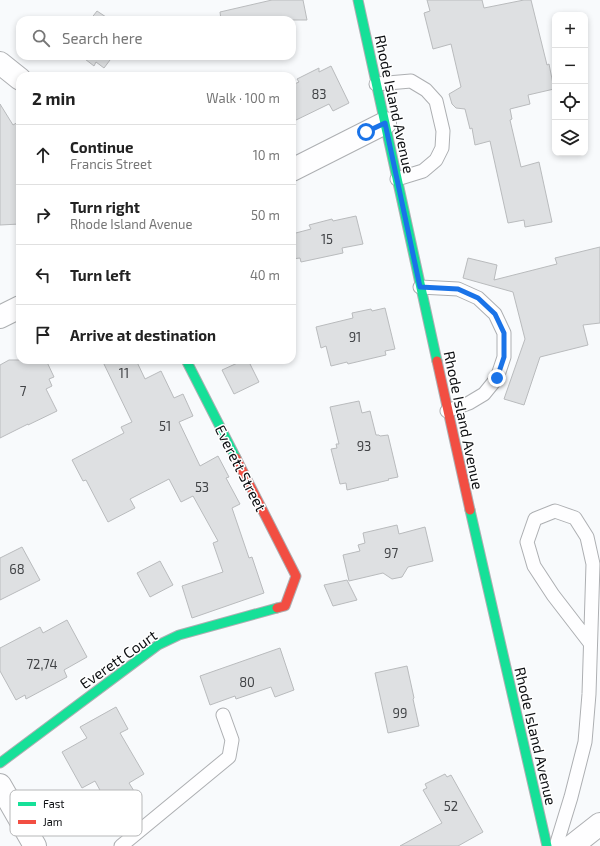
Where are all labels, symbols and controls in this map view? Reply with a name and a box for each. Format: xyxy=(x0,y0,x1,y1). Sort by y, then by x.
map controls xyxy=(552,12,588,156)
button: + xyxy=(552,12,588,48)
search box xyxy=(16,16,296,60)
icon: search xyxy=(30,27,52,49)
text: Search here xyxy=(62,29,143,47)
street label: Rhode Island Avenue xyxy=(372,33,418,175)
button: − xyxy=(552,48,588,84)
button: locate xyxy=(552,84,588,120)
house number: 83 xyxy=(311,86,327,102)
text: 2 min xyxy=(32,88,75,108)
text: Walk · 100 m xyxy=(206,90,280,106)
button: layers xyxy=(552,120,588,156)
route start xyxy=(357,123,375,141)
text: Continue xyxy=(70,138,133,156)
icon: ahead xyxy=(32,144,54,166)
text: 10 m xyxy=(253,147,280,163)
text: Francis Street xyxy=(70,156,152,172)
text: Turn right xyxy=(70,198,140,216)
icon: right xyxy=(32,204,54,226)
text: 50 m xyxy=(251,207,280,223)
text: Rhode Island Avenue xyxy=(70,216,192,232)
house number: 15 xyxy=(321,231,333,247)
icon: left xyxy=(32,264,54,286)
text: Turn left xyxy=(70,266,131,284)
text: 40 m xyxy=(250,267,280,283)
icon: arrive xyxy=(32,324,54,346)
text: Arrive at destination xyxy=(70,326,216,344)
house number: 91 xyxy=(349,329,361,345)
street label: Rhode Island Avenue xyxy=(441,349,487,491)
house number: 11 xyxy=(119,365,129,381)
route end xyxy=(488,369,506,387)
house number: 7 xyxy=(20,383,27,399)
house number: 51 xyxy=(159,418,171,434)
street label: Everett Street xyxy=(211,422,271,515)
house number: 93 xyxy=(357,438,371,454)
house number: 53 xyxy=(195,479,209,495)
house number: 97 xyxy=(384,545,398,561)
house number: 68 xyxy=(9,561,25,577)
street label: Everett Court xyxy=(76,626,160,692)
house number: 72,74 xyxy=(26,656,58,672)
street label: Rhode Island Avenue xyxy=(511,665,561,807)
house number: 80 xyxy=(239,674,255,690)
house number: 99 xyxy=(393,705,407,721)
legend xyxy=(10,790,142,836)
text: Fast xyxy=(43,797,65,810)
house number: 52 xyxy=(444,798,458,814)
text: Jam xyxy=(43,815,62,828)

